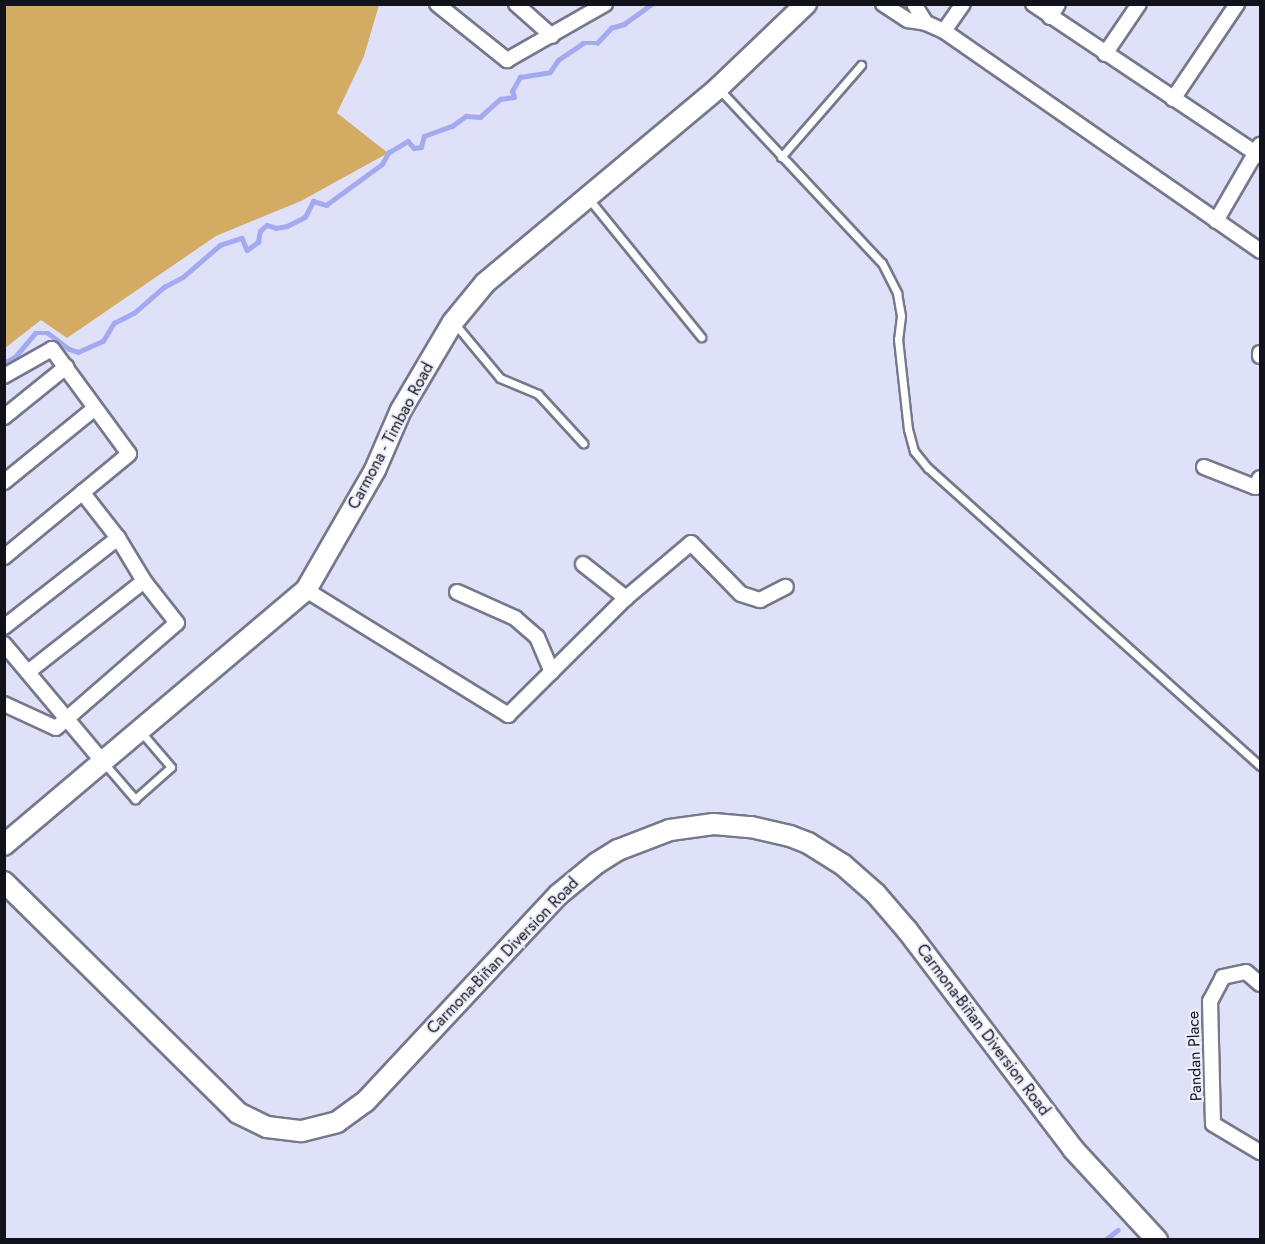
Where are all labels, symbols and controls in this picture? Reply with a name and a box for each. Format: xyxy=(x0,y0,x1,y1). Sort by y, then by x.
street label: Carmona - Timbao Road xyxy=(344,359,438,513)
street label: Carmona-Biñan Diversion Road xyxy=(423,874,583,1038)
street label: Carmona-Biñan Diversion Road xyxy=(912,940,1054,1120)
street label: Pandan Place xyxy=(1184,1010,1206,1102)

